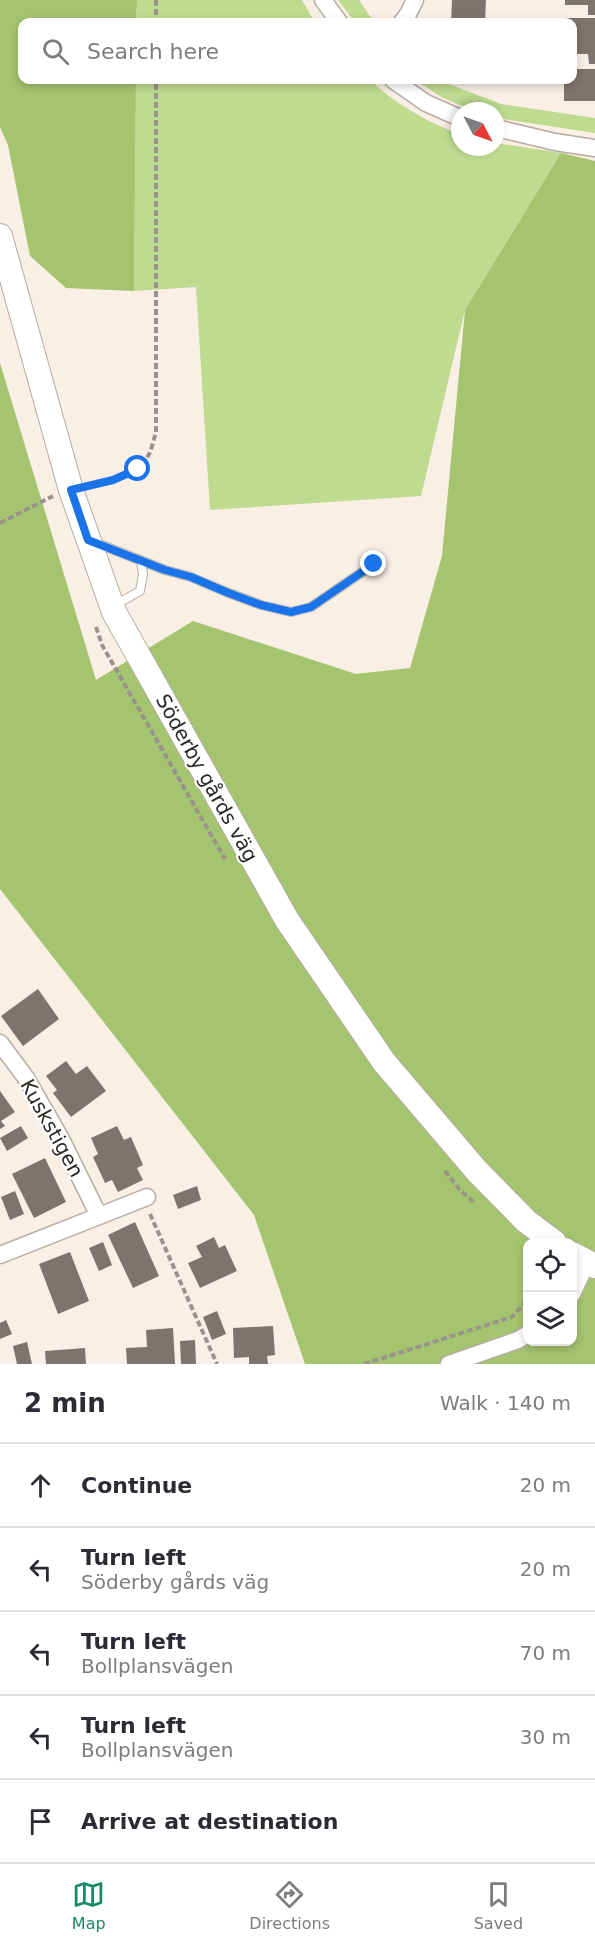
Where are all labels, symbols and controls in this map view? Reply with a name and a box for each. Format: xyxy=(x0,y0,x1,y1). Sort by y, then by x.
search box xyxy=(18,18,577,84)
icon: search xyxy=(39,35,72,68)
text: Search here xyxy=(87,39,219,64)
north arrow xyxy=(451,102,505,156)
route start xyxy=(124,455,150,481)
route end xyxy=(360,550,386,576)
street label: Söderby gårds väg xyxy=(151,690,263,866)
street label: Kuskstigen xyxy=(15,1075,89,1181)
map controls xyxy=(523,1238,577,1346)
button: locate xyxy=(523,1238,577,1292)
button: layers xyxy=(523,1292,577,1346)
text: 2 min xyxy=(24,1388,106,1418)
text: Walk · 140 m xyxy=(440,1391,571,1415)
icon: ahead xyxy=(24,1469,57,1502)
text: Continue xyxy=(81,1473,192,1498)
text: 20 m xyxy=(520,1473,571,1497)
text: Turn left xyxy=(81,1545,186,1570)
icon: left xyxy=(24,1553,57,1586)
text: 20 m xyxy=(520,1557,571,1581)
text: Söderby gårds väg xyxy=(81,1570,269,1594)
text: Turn left xyxy=(81,1629,186,1654)
icon: left xyxy=(24,1637,57,1670)
text: 70 m xyxy=(520,1641,571,1665)
text: Bollplansvägen xyxy=(81,1654,233,1678)
text: Turn left xyxy=(81,1713,186,1738)
icon: left xyxy=(24,1721,57,1754)
text: 30 m xyxy=(520,1725,571,1749)
text: Bollplansvägen xyxy=(81,1738,233,1762)
icon: arrive xyxy=(24,1805,57,1838)
text: Arrive at destination xyxy=(81,1809,338,1834)
tab: Map xyxy=(72,1878,106,1933)
tab: Directions xyxy=(249,1878,330,1933)
tab: Saved xyxy=(474,1878,523,1933)

